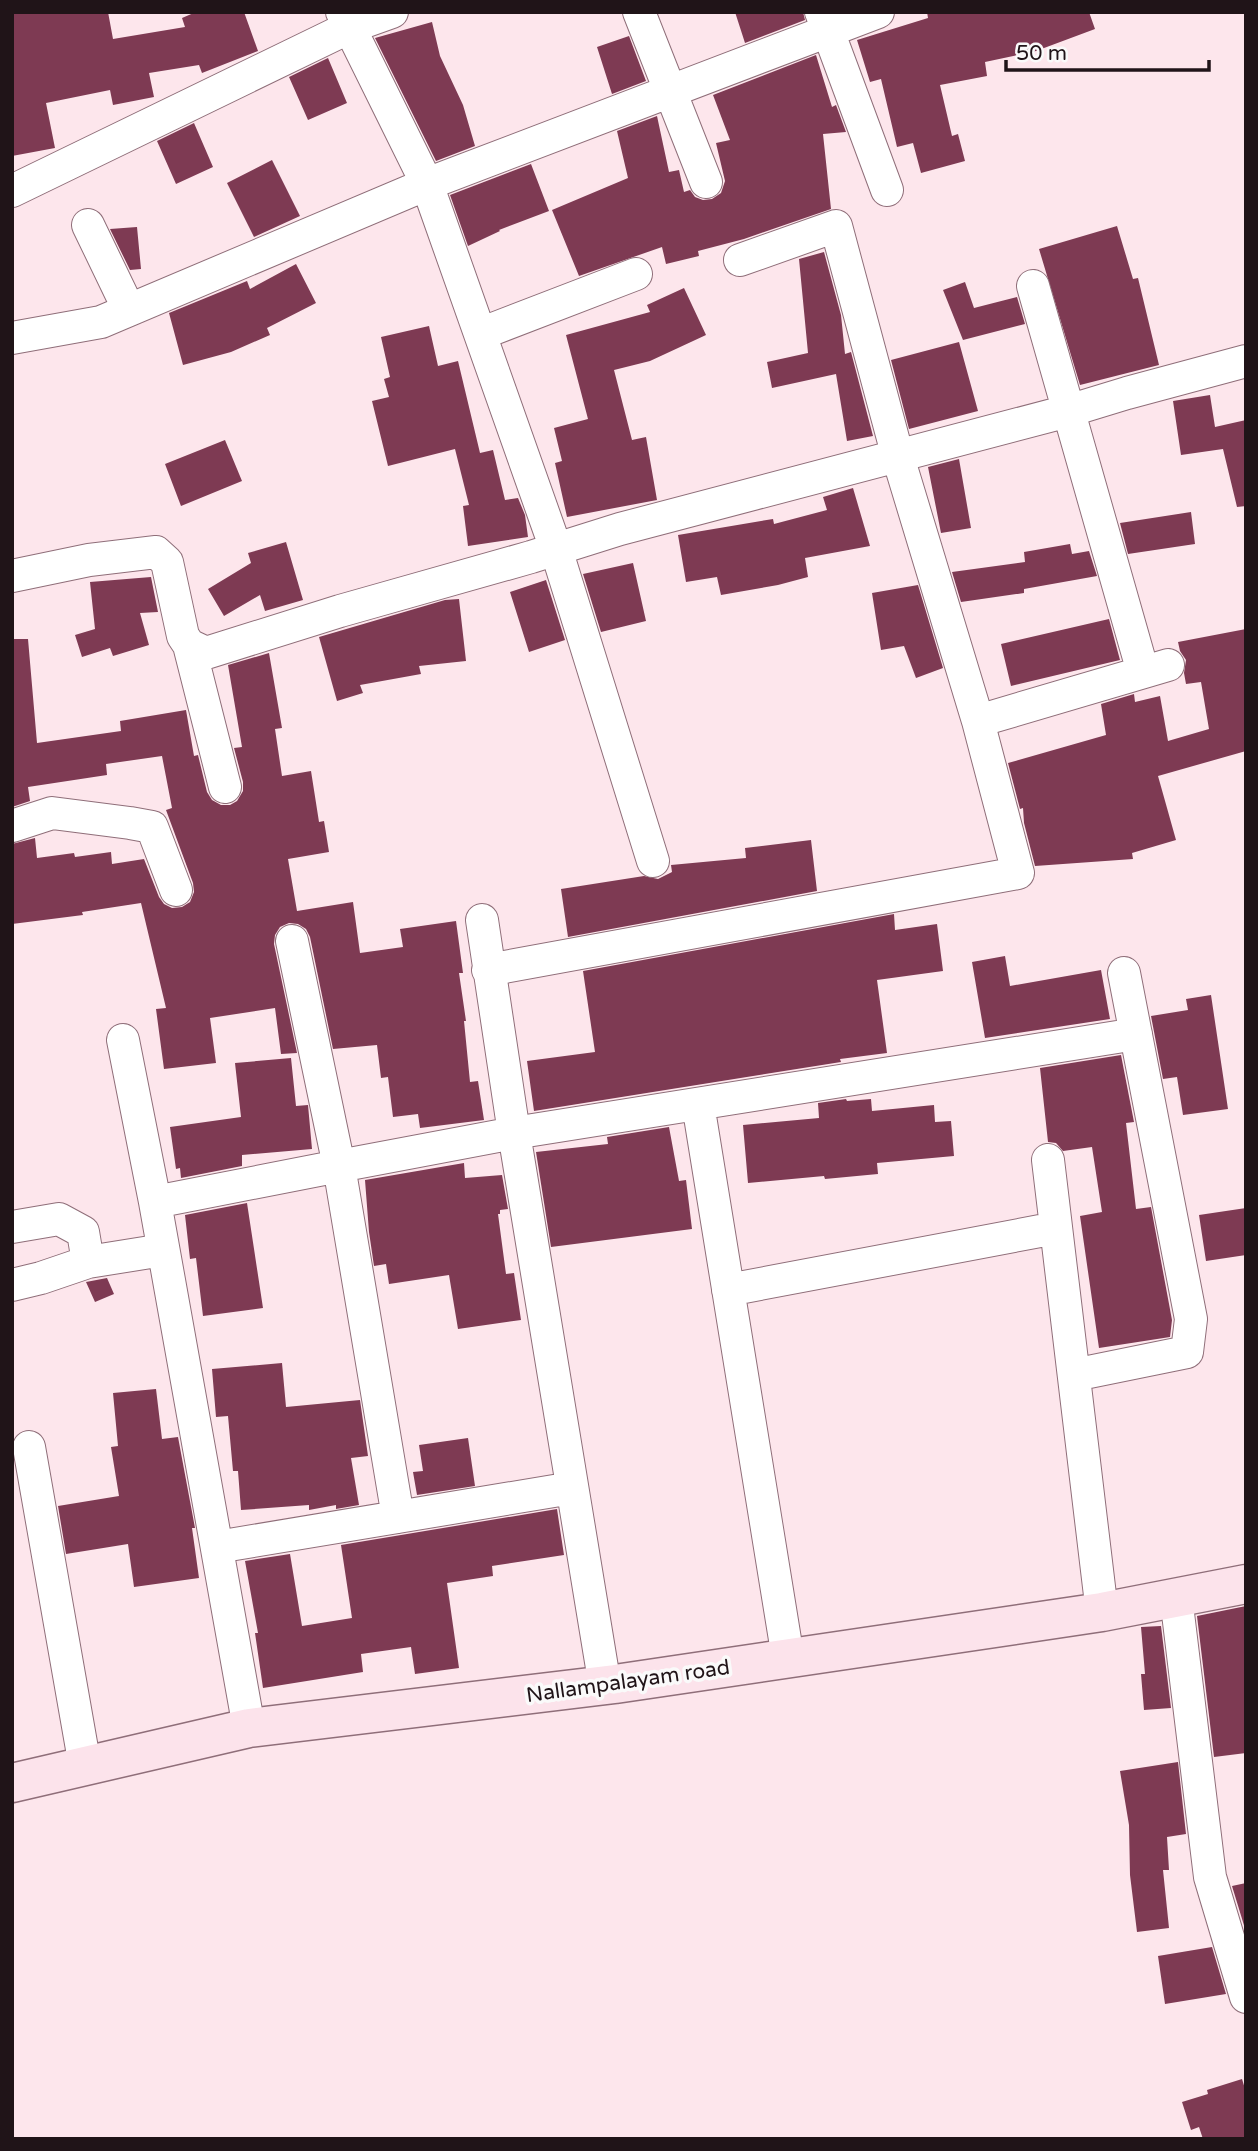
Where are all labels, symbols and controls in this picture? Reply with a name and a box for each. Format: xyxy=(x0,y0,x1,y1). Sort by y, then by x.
scale bar xyxy=(1006,28,1209,72)
text: 50 m xyxy=(1016,41,1067,66)
street label: Nallampalayam road xyxy=(525,1655,731,1708)

